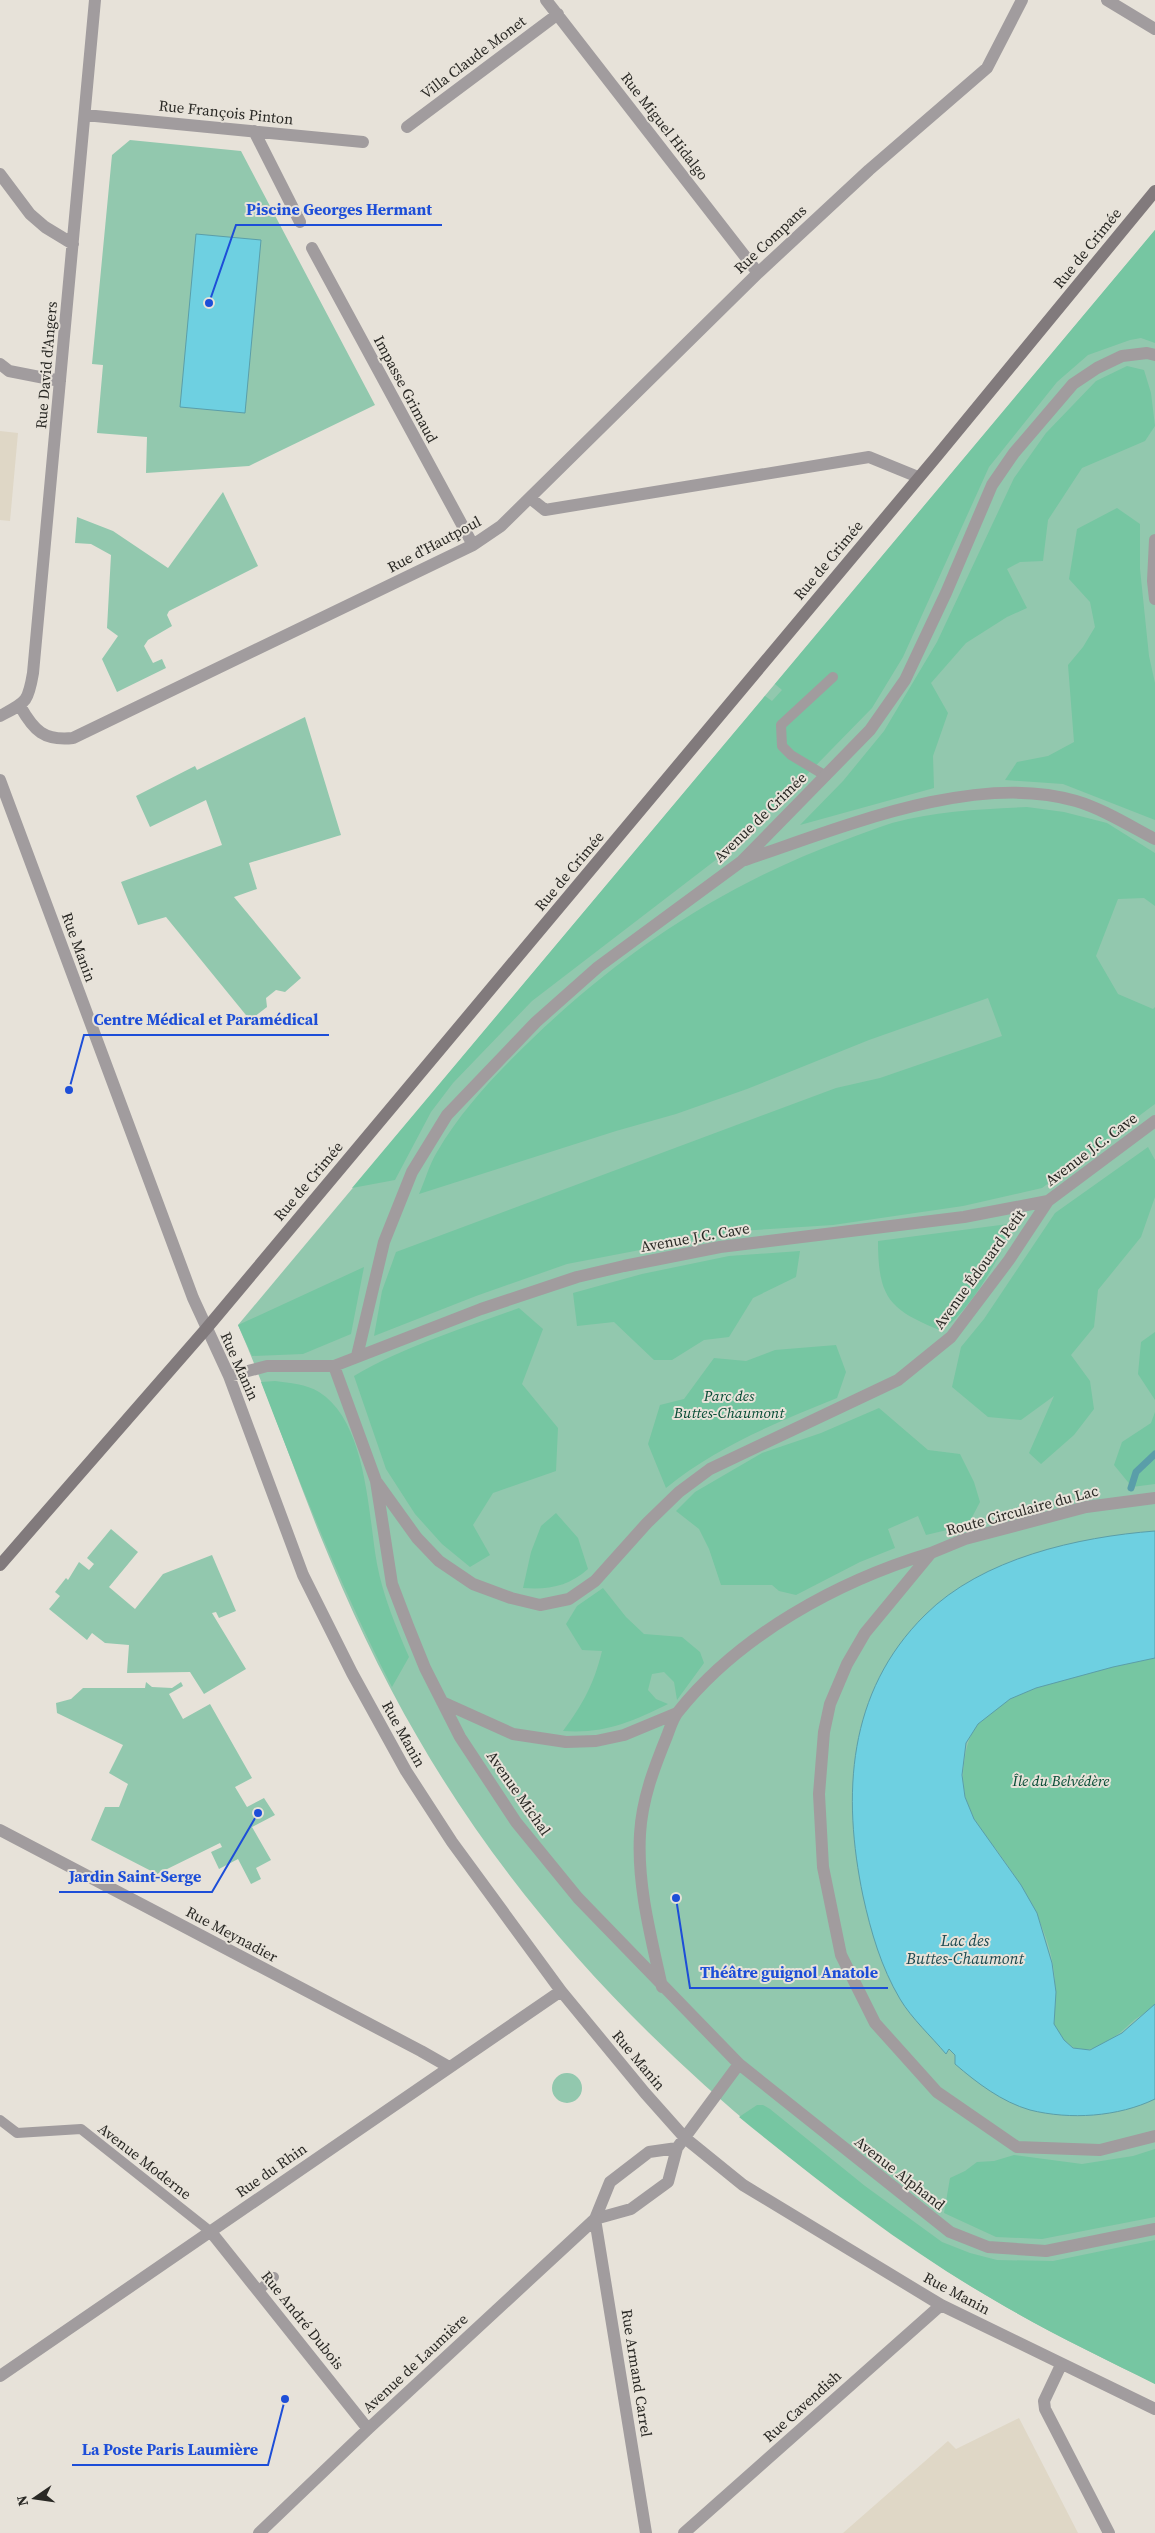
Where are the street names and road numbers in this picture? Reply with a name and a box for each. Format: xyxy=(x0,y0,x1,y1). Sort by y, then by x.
street label: Villa Claude Monet xyxy=(416,10,530,104)
street label: Rue Miguel Hidalgo xyxy=(616,68,714,184)
street label: Rue François Pinton xyxy=(158,94,294,130)
street label: Rue Compans xyxy=(729,200,811,278)
street label: Rue de Crimée xyxy=(1048,203,1126,293)
street label: Rue David d'Angers xyxy=(30,300,62,430)
street label: Impasse Grimaud xyxy=(369,332,443,447)
street label: Rue d'Hautpoul xyxy=(384,510,485,577)
street label: Rue de Crimée xyxy=(788,515,868,604)
street label: Avenue de Crimée xyxy=(709,767,811,867)
street label: Rue de Crimée xyxy=(529,826,609,915)
street label: Rue Manin xyxy=(57,909,101,985)
street label: Avenue J.C. Cave xyxy=(1041,1107,1142,1191)
street label: Rue de Crimée xyxy=(268,1136,348,1225)
street label: Avenue Édouard Petit xyxy=(928,1205,1030,1333)
street label: Avenue J.C. Cave xyxy=(639,1217,752,1257)
street label: Rue Manin xyxy=(216,1328,264,1404)
street label: Route Circulaire du Lac xyxy=(943,1480,1101,1540)
street label: Rue Manin xyxy=(377,1697,431,1771)
street label: Avenue Michal xyxy=(482,1746,556,1840)
street label: Rue Meynadier xyxy=(182,1901,282,1967)
street label: Rue Manin xyxy=(608,2025,670,2095)
street label: Avenue Moderne xyxy=(94,2118,196,2204)
street label: Avenue Alphand xyxy=(850,2131,950,2215)
street label: Rue du Rhin xyxy=(231,2138,311,2202)
street label: Rue André Dubois xyxy=(257,2266,349,2374)
street label: Rue Manin xyxy=(920,2267,994,2319)
street label: Rue Armand Carrel xyxy=(617,2307,658,2439)
street label: Avenue de Laumière xyxy=(358,2308,473,2417)
street label: Rue Cavendish xyxy=(758,2365,846,2447)

